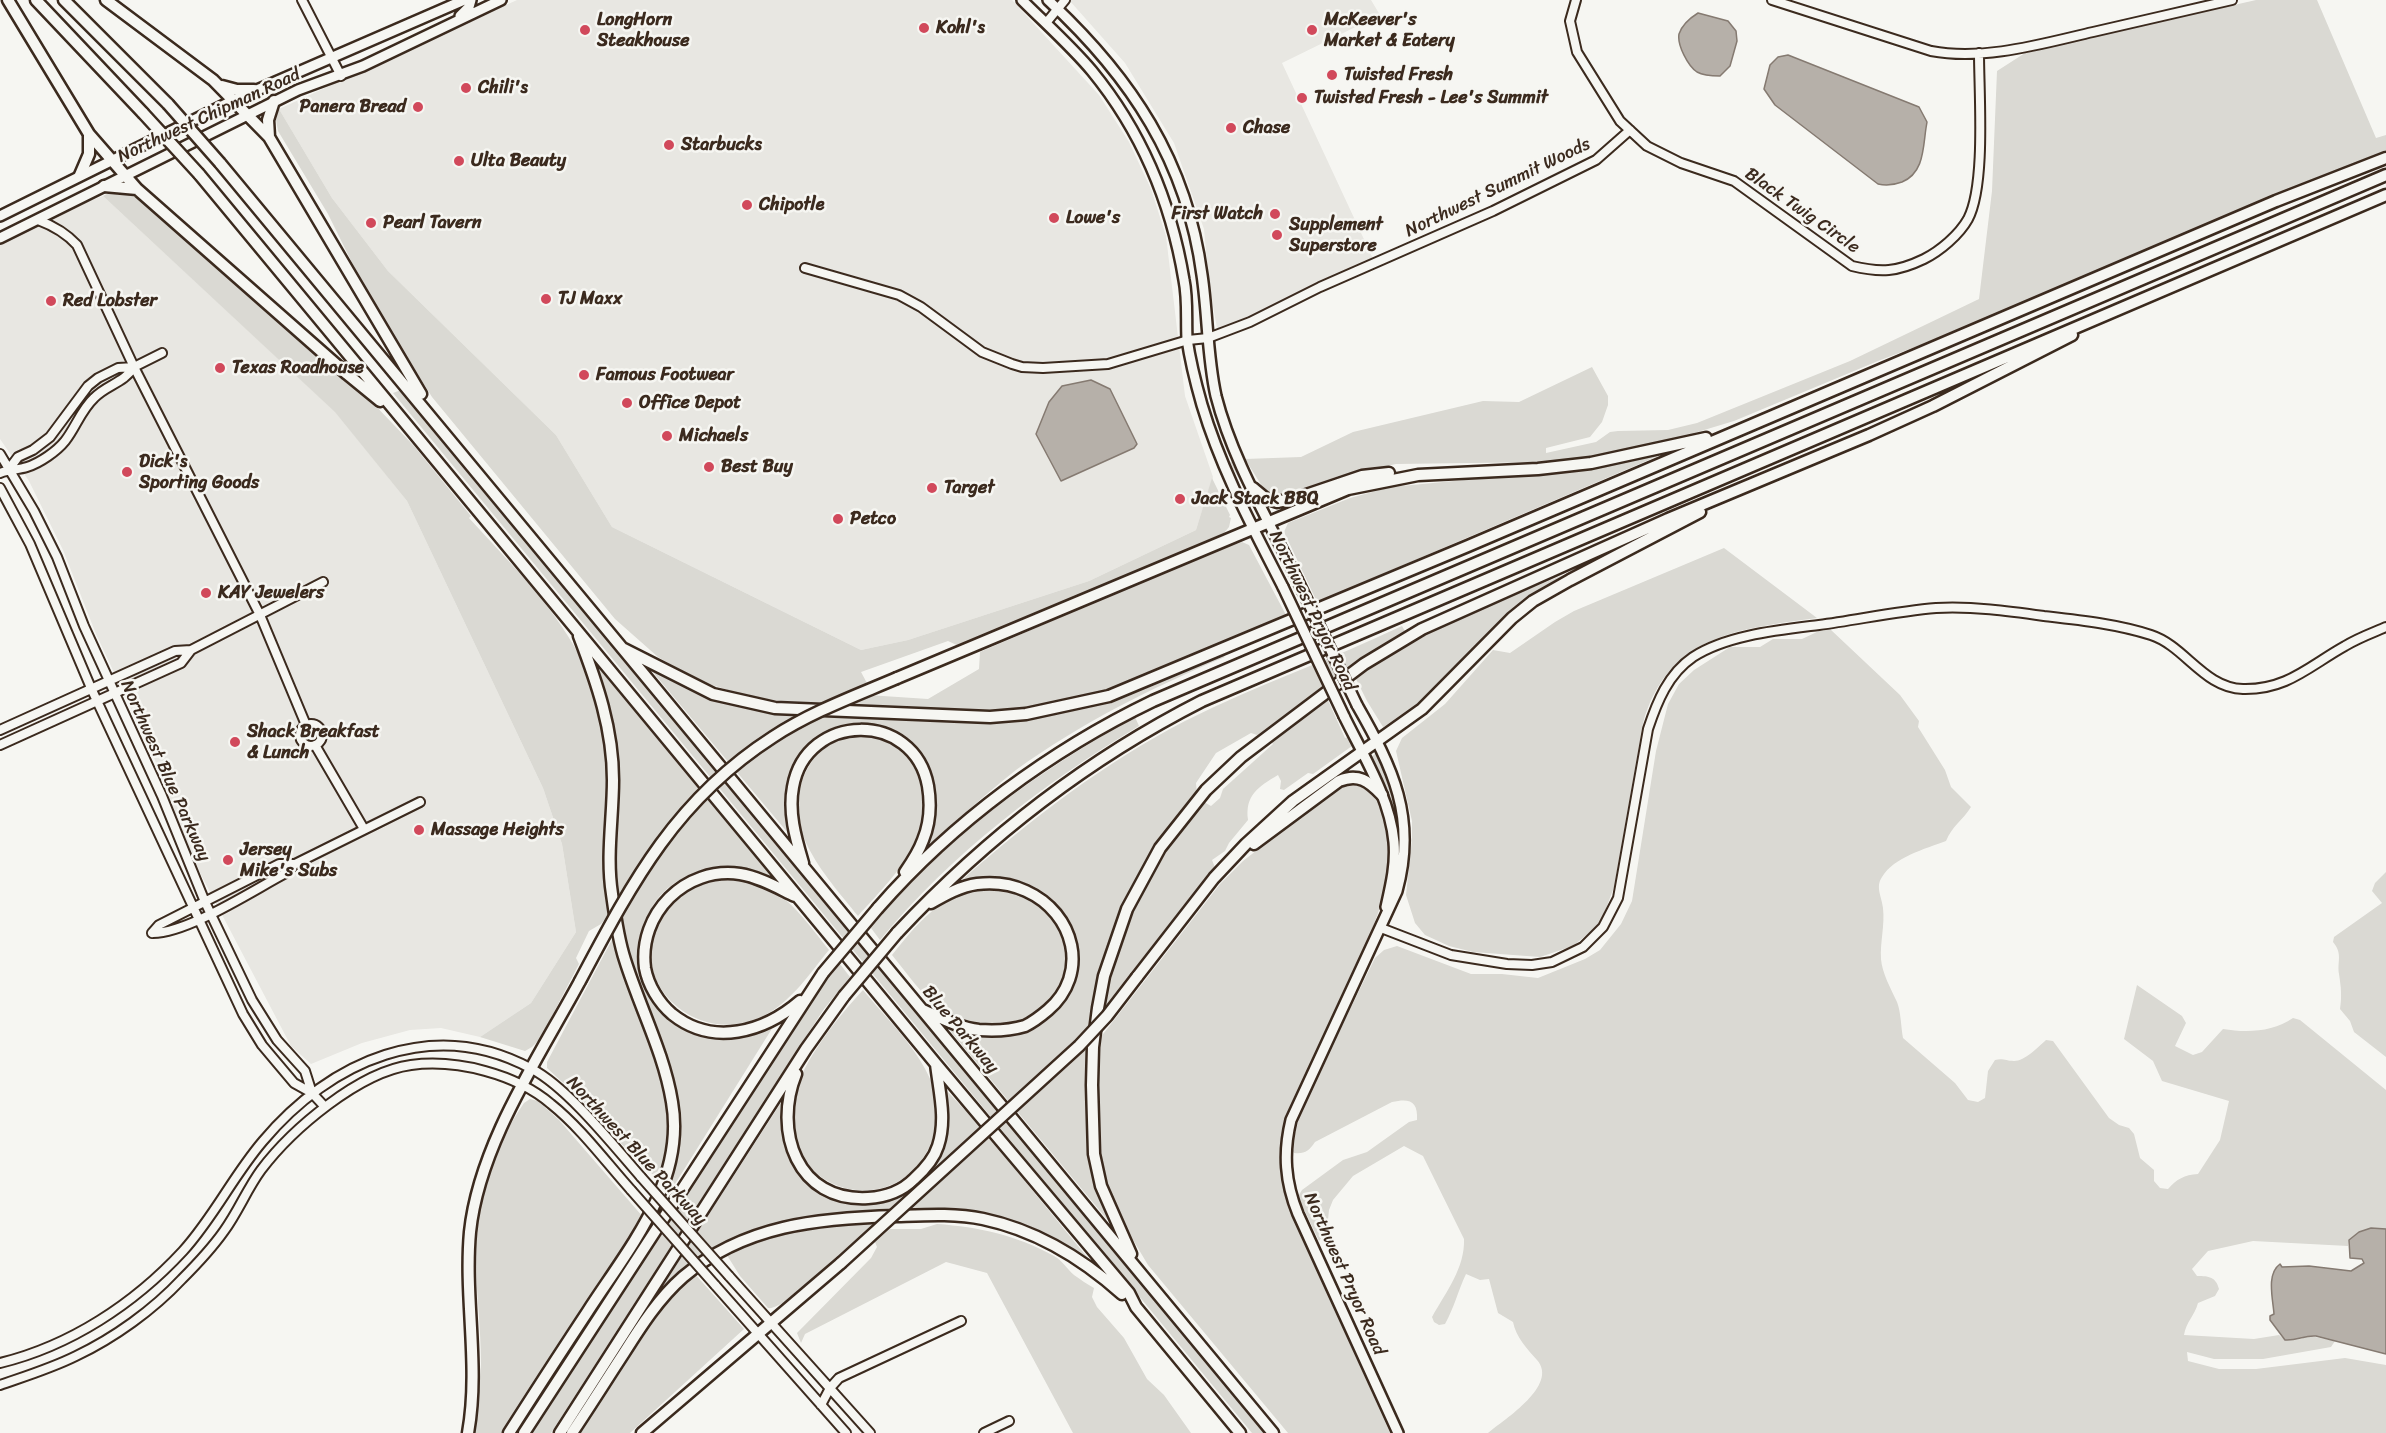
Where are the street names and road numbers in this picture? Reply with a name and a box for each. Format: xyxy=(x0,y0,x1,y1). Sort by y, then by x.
street label: Northwest Chipman Road xyxy=(114,64,304,168)
street label: Northwest Summit Woods xyxy=(1402,134,1594,242)
street label: Black Twig Circle xyxy=(1740,163,1864,259)
street label: Northwest Pryor Road xyxy=(1264,527,1360,695)
street label: Northwest Blue Parkway xyxy=(115,677,215,865)
street label: Blue Parkway xyxy=(917,982,1003,1078)
street label: Northwest Blue Parkway xyxy=(561,1072,711,1230)
street label: Northwest Pryor Road xyxy=(1298,1189,1390,1359)

